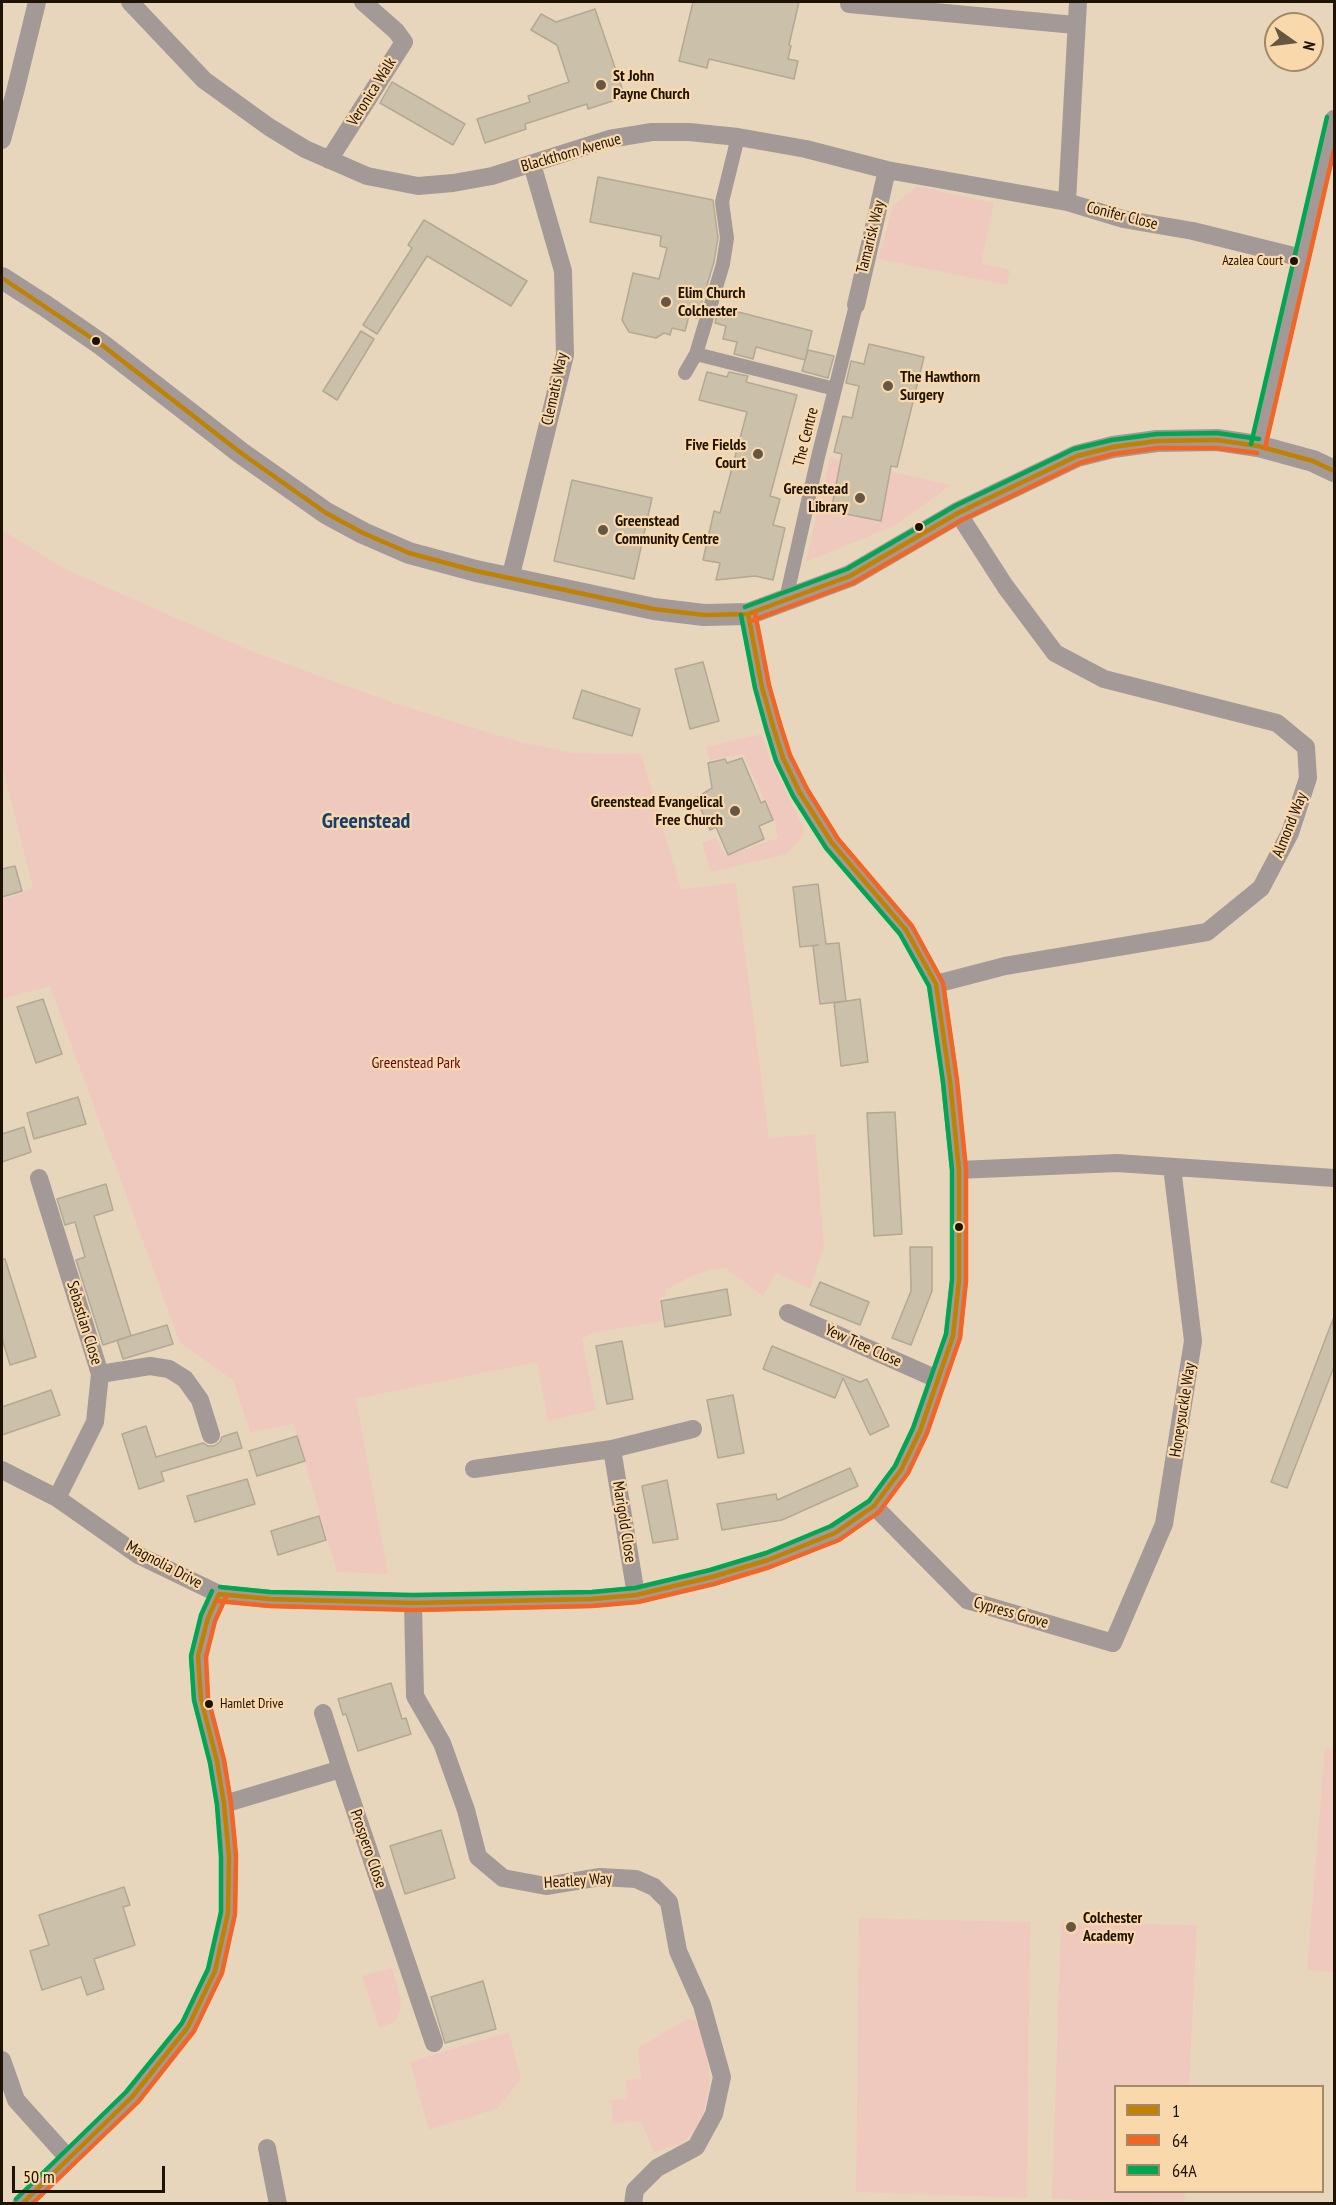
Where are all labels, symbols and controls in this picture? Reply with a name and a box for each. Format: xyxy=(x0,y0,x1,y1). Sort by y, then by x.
north arrow xyxy=(1264,12,1324,72)
text: N xyxy=(1299,39,1320,52)
street label: Veronica Walk xyxy=(343,54,401,130)
place label: St John Payne Church xyxy=(613,66,690,104)
marker: St John Payne Church xyxy=(594,78,608,92)
street label: Blackthorn Avenue xyxy=(519,130,623,176)
street label: Conifer Close xyxy=(1084,198,1160,234)
street label: Tamarisk Way xyxy=(853,199,889,275)
place label: Azalea Court xyxy=(1222,253,1283,269)
marker: Azalea Court xyxy=(1288,255,1300,267)
place label: Elim Church Colchester xyxy=(678,283,745,321)
marker: Elim Church Colchester xyxy=(659,295,673,309)
unlabelled marker xyxy=(90,335,102,347)
street label: Clematis Way xyxy=(538,351,572,427)
place label: The Hawthorn Surgery xyxy=(900,367,980,405)
marker: The Hawthorn Surgery xyxy=(881,379,895,393)
street label: The Centre xyxy=(789,406,823,468)
place label: Five Fields Court xyxy=(686,435,746,473)
marker: Five Fields Court xyxy=(751,447,765,461)
place label: Greenstead Library xyxy=(784,479,848,517)
marker: Greenstead Library xyxy=(853,491,867,505)
place label: Greenstead Community Centre xyxy=(615,511,719,549)
unlabelled marker xyxy=(913,521,925,533)
marker: Greenstead Community Centre xyxy=(596,523,610,537)
street label: Almond Way xyxy=(1268,790,1312,860)
place label: Greenstead Evangelical Free Church xyxy=(591,792,723,830)
marker: Greenstead Evangelical Free Church xyxy=(728,804,742,818)
district label: Greenstead xyxy=(322,809,410,835)
park label: Greenstead Park xyxy=(371,1053,461,1073)
unlabelled marker xyxy=(953,1221,965,1233)
street label: Sebastian Close xyxy=(62,1279,106,1367)
street label: Yew Tree Close xyxy=(822,1321,904,1371)
street label: Honeysuckle Way xyxy=(1166,1361,1200,1459)
street label: Marigold Close xyxy=(608,1480,640,1564)
street label: Magnolia Drive xyxy=(123,1537,205,1593)
street label: Cypress Grove xyxy=(971,1593,1051,1633)
place label: Hamlet Drive xyxy=(220,1696,284,1712)
marker: Hamlet Drive xyxy=(203,1698,215,1710)
street label: Prospero Close xyxy=(346,1807,390,1891)
street label: Heatley Way xyxy=(543,1869,613,1893)
place label: Colchester Academy xyxy=(1083,1908,1142,1946)
marker: Colchester Academy xyxy=(1064,1920,1078,1934)
legend xyxy=(1114,2085,1324,2193)
text: 1 xyxy=(1172,2099,1180,2122)
text: 64 xyxy=(1172,2129,1188,2152)
scale bar xyxy=(15,2154,168,2192)
text: 64A xyxy=(1172,2159,1197,2182)
text: 50 m xyxy=(23,2165,55,2188)

